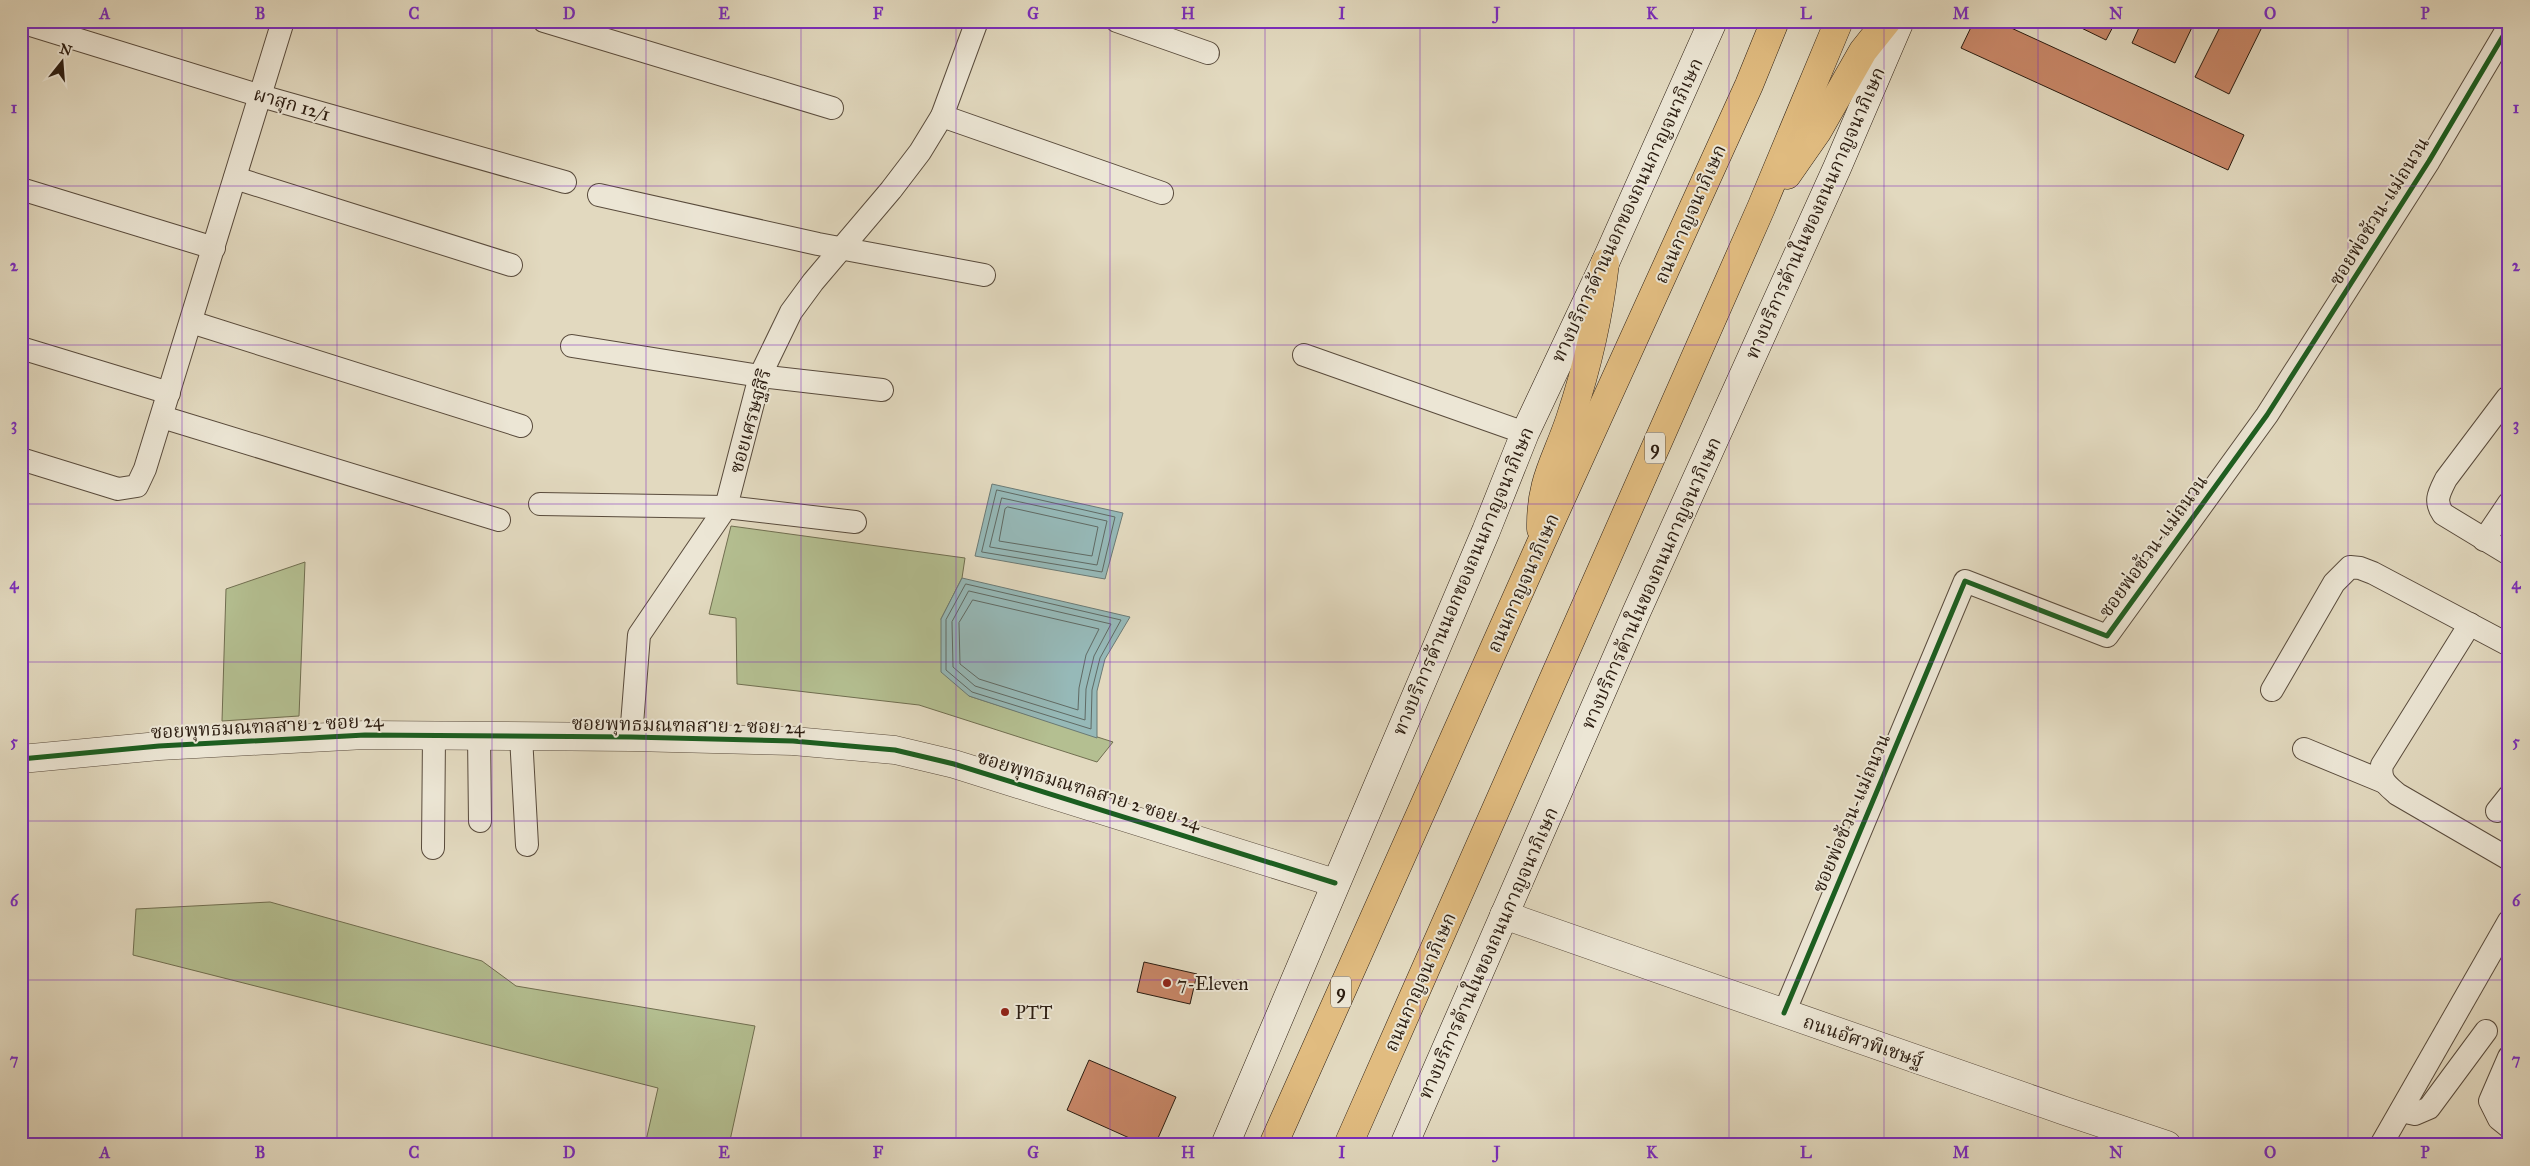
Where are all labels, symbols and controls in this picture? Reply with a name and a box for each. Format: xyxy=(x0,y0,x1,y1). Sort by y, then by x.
text: A xyxy=(99,4,111,23)
text: B xyxy=(255,4,265,23)
text: C xyxy=(409,4,420,23)
text: D xyxy=(563,4,576,23)
text: E xyxy=(718,4,730,23)
text: F xyxy=(873,4,884,23)
text: G xyxy=(1027,4,1039,23)
text: H xyxy=(1181,4,1195,23)
text: I xyxy=(1339,4,1346,23)
text: J xyxy=(1492,4,1501,24)
text: K xyxy=(1646,4,1658,23)
text: L xyxy=(1800,4,1812,23)
text: M xyxy=(1953,4,1970,23)
text: N xyxy=(2109,4,2123,23)
text: O xyxy=(2264,4,2276,23)
text: P xyxy=(2420,4,2430,23)
north arrow xyxy=(38,38,88,88)
text: N xyxy=(57,40,74,60)
street label: ทางบริการด้านนอกของถนนกาญจนาภิเษก xyxy=(1546,54,1708,366)
street label: ทางบริการด้านในของถนนกาญจนาภิเษก xyxy=(1738,63,1890,363)
street label: ผาสุก 12/1 xyxy=(251,82,333,127)
text: 1 xyxy=(11,98,18,117)
text: 1 xyxy=(2513,98,2520,117)
street label: ซอยพ่อช้วน-แม่ถนวน xyxy=(2324,133,2434,289)
street label: ถนนกาญจนาภิเษก xyxy=(1649,141,1731,287)
text: 2 xyxy=(10,256,19,275)
text: 2 xyxy=(2512,256,2521,275)
street label: ซอยเศรษฐสิริ xyxy=(724,366,776,476)
text: 3 xyxy=(11,415,17,435)
text: 3 xyxy=(2513,415,2519,435)
street label: ทางบริการด้านนอกของถนนกาญจนาภิเษก xyxy=(1387,423,1539,739)
road number: 9 xyxy=(1645,432,1665,463)
street label: ทางบริการด้านในของถนนกาญจนาภิเษก xyxy=(1574,433,1726,733)
street label: ซอยพ่อช้วน-แม่ถนวน xyxy=(2094,470,2212,622)
street label: ถนนกาญจนาภิเษก xyxy=(1482,510,1564,656)
text: 4 xyxy=(10,574,20,594)
text: 4 xyxy=(2512,574,2522,594)
street label: ซอยพุทธมณฑลสาย 2 ซอย 24 xyxy=(150,708,384,745)
street label: ซอยพุทธมณฑลสาย 2 ซอย 24 xyxy=(571,711,805,740)
street label: ซอยพ่อช้วน-แม่ถนวน xyxy=(1807,730,1895,896)
text: 5 xyxy=(10,732,18,751)
text: 5 xyxy=(2512,732,2520,751)
street label: ซอยพุทธมณฑลสาย 2 ซอย 24 xyxy=(974,745,1204,836)
street label: ทางบริการด้านในของถนนกาญจนาภิเษก xyxy=(1413,803,1563,1103)
text: 6 xyxy=(10,891,19,910)
text: 6 xyxy=(2512,891,2521,910)
street label: ถนนกาญจนาภิเษก xyxy=(1379,909,1461,1055)
place label: 7-Eleven xyxy=(1177,972,1249,995)
road number: 9 xyxy=(1331,976,1351,1008)
marker: 7-Eleven xyxy=(1161,977,1173,989)
place label: PTT xyxy=(1015,1001,1052,1024)
marker: PTT xyxy=(999,1006,1011,1018)
street label: ถนนอัศวพิเชษฐ์ xyxy=(1800,1010,1926,1072)
text: 7 xyxy=(10,1050,19,1069)
text: 7 xyxy=(2512,1050,2521,1069)
text: A xyxy=(99,1143,111,1162)
text: B xyxy=(255,1143,265,1162)
text: C xyxy=(409,1143,420,1162)
text: D xyxy=(563,1143,576,1162)
text: E xyxy=(718,1143,730,1162)
text: F xyxy=(873,1143,884,1162)
text: G xyxy=(1027,1143,1039,1162)
text: H xyxy=(1181,1143,1195,1162)
text: I xyxy=(1339,1143,1346,1162)
text: J xyxy=(1492,1143,1501,1163)
text: K xyxy=(1646,1143,1658,1162)
text: L xyxy=(1800,1143,1812,1162)
text: M xyxy=(1953,1143,1970,1162)
text: N xyxy=(2109,1143,2123,1162)
text: O xyxy=(2264,1143,2276,1162)
text: P xyxy=(2420,1143,2430,1162)

